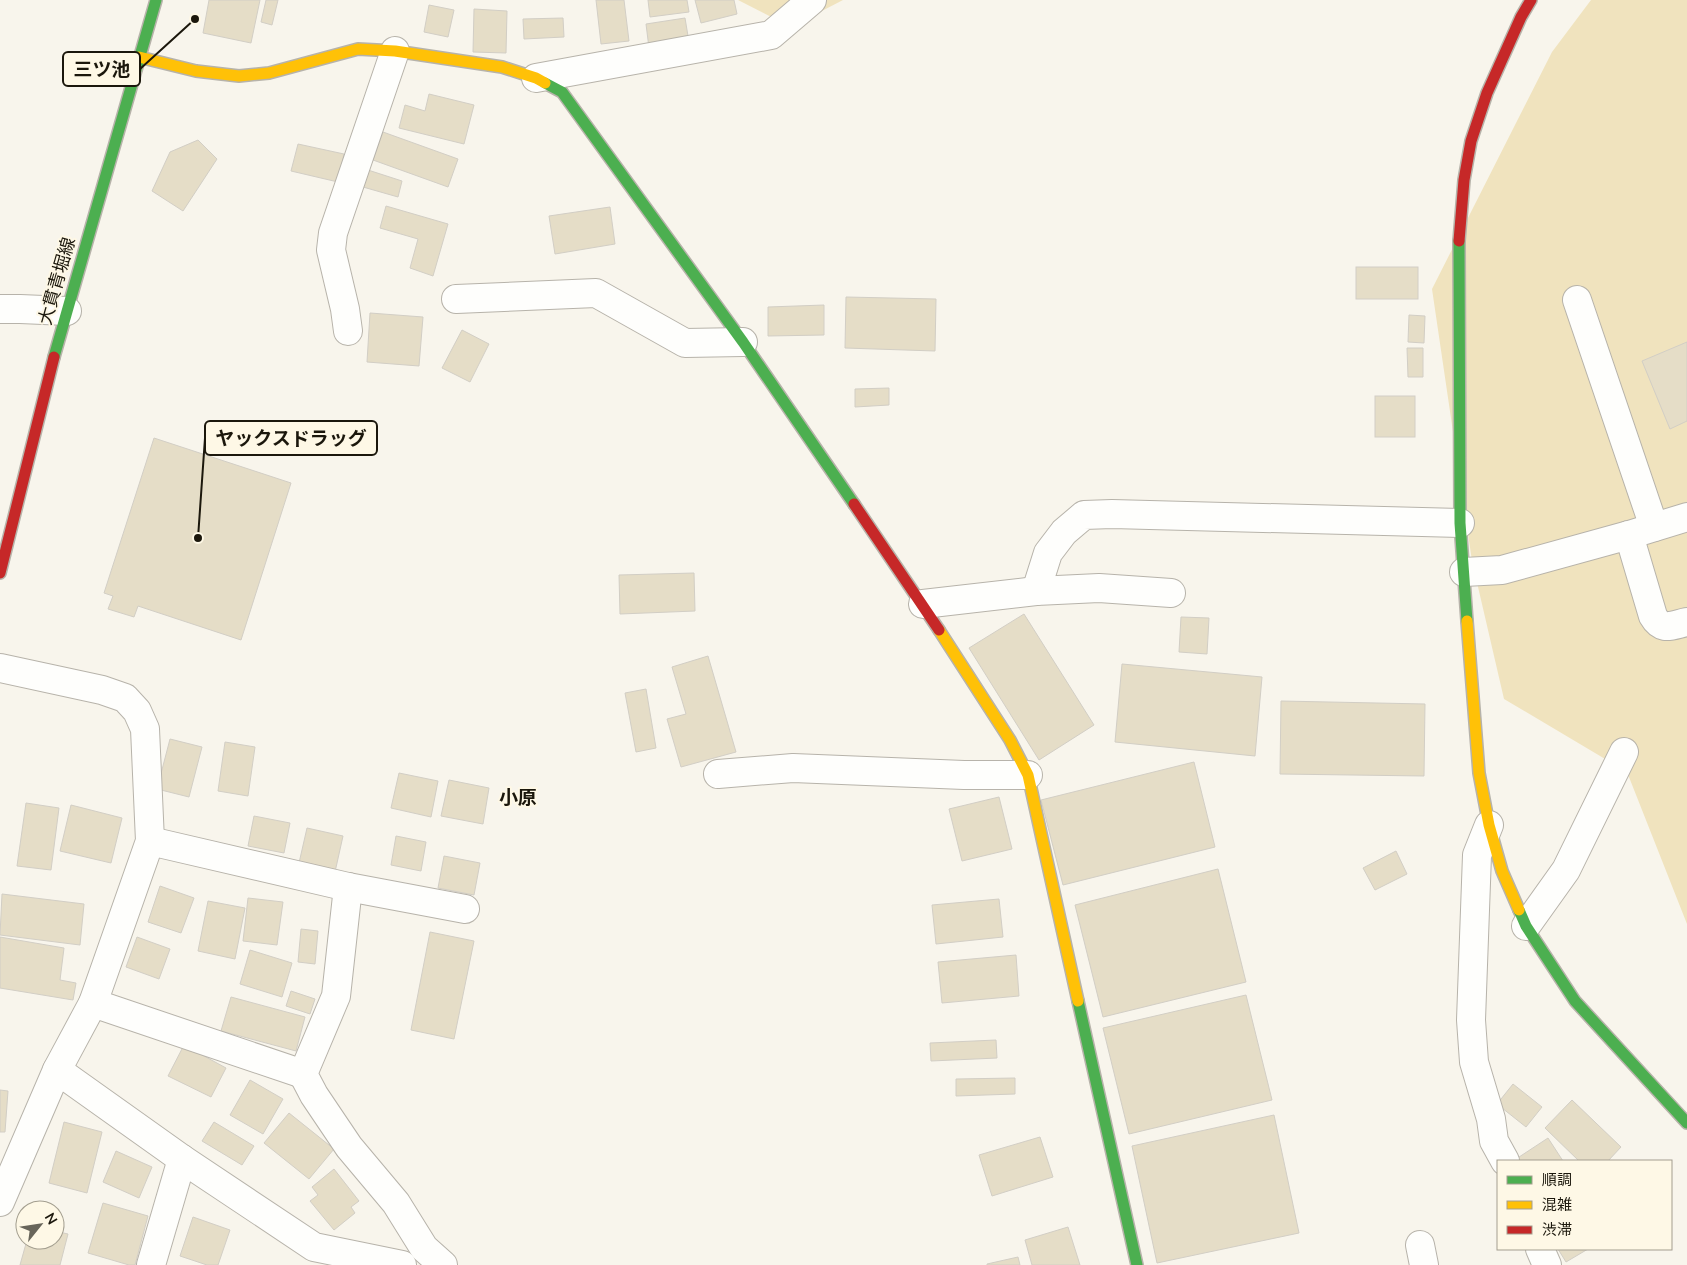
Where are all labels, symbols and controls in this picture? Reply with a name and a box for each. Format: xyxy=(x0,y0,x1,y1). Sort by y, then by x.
callout: 三ツ池 xyxy=(63,52,140,86)
text: 三ツ池 xyxy=(73,57,131,83)
street label: 大貫青堀線 xyxy=(33,234,81,328)
callout: ヤックスドラッグ xyxy=(205,421,377,455)
text: ヤックスドラッグ xyxy=(215,426,367,452)
district label: 小原 xyxy=(499,785,537,811)
legend xyxy=(1497,1160,1672,1250)
text: 順調 xyxy=(1542,1170,1572,1190)
text: 混雑 xyxy=(1542,1195,1572,1215)
north arrow xyxy=(15,1200,65,1250)
text: N xyxy=(40,1209,62,1228)
text: 渋滞 xyxy=(1542,1220,1572,1240)

